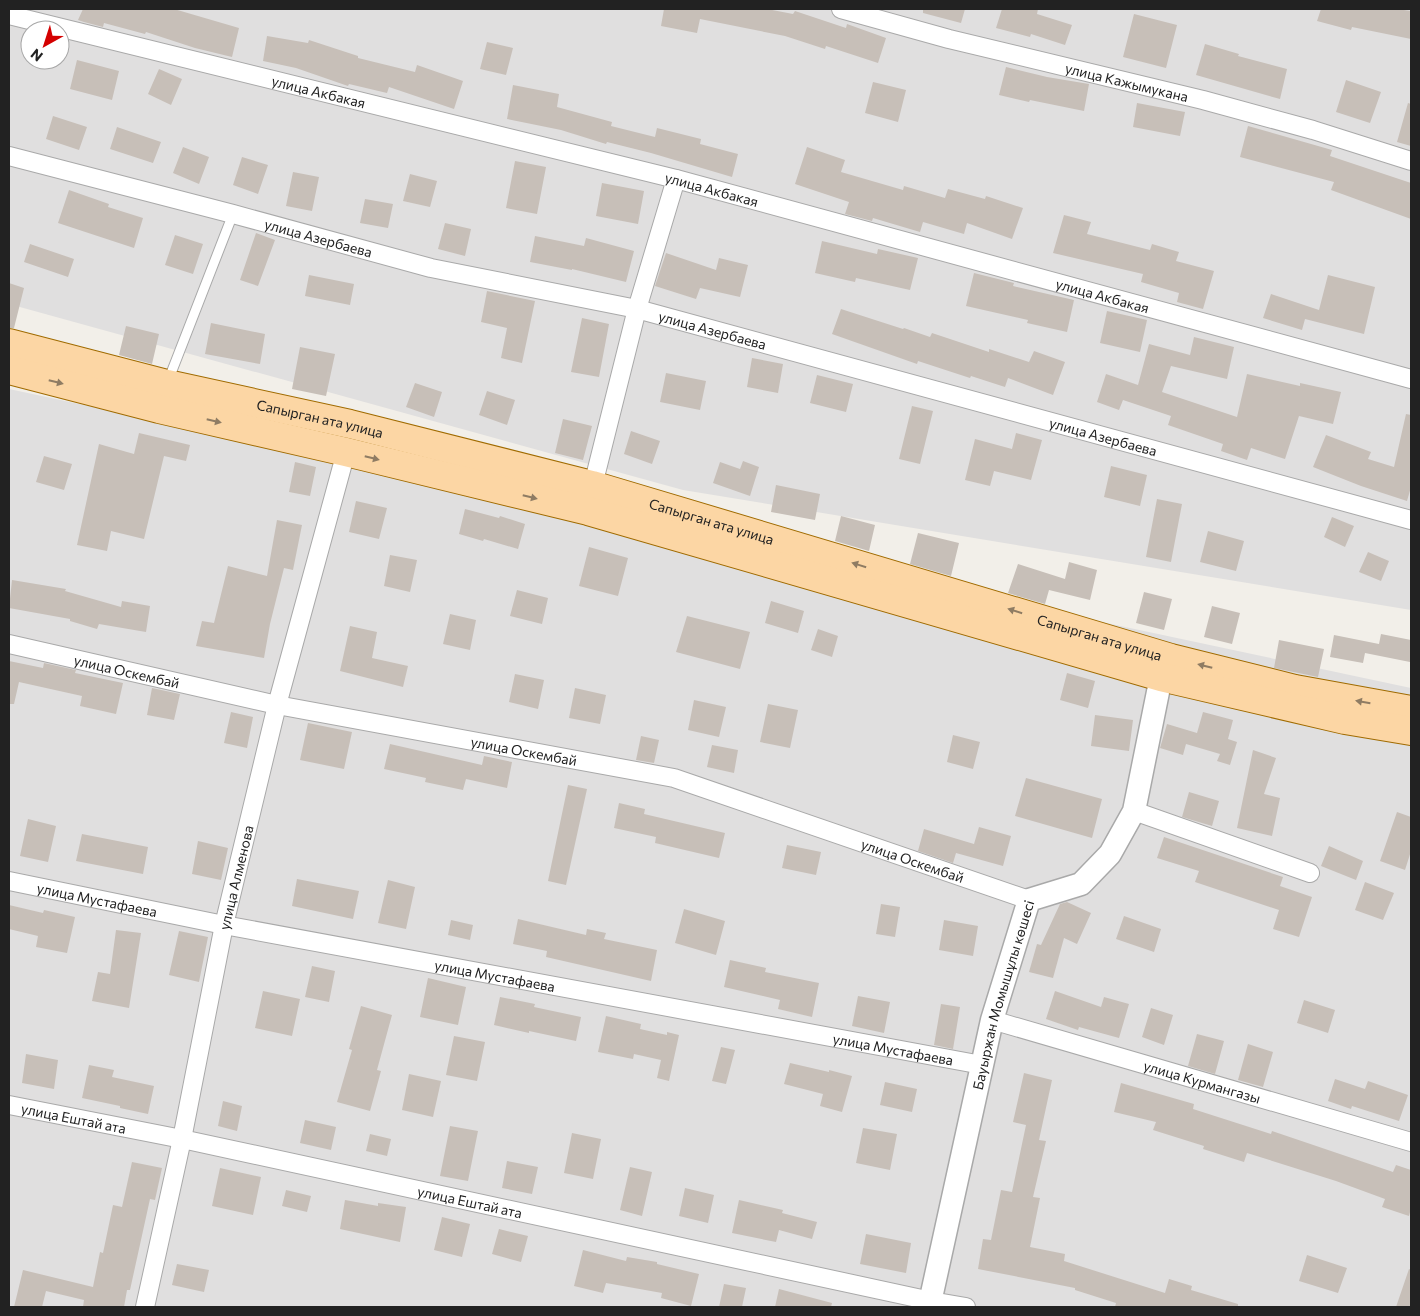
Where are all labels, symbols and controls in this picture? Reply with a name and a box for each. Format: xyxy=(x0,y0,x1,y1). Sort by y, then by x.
north arrow xyxy=(20,20,70,70)
text: N xyxy=(27,46,46,65)
street label: улица Кажымукана xyxy=(1064,59,1190,105)
street label: улица Акбакая xyxy=(270,71,367,111)
street label: улица Акбакая xyxy=(663,168,760,210)
street label: улица Азербаева xyxy=(263,215,374,260)
street label: улица Акбакая xyxy=(1054,274,1151,316)
street label: улица Азербаева xyxy=(657,307,768,352)
one-way arrow xyxy=(49,378,64,386)
street label: Сапырган ата улица xyxy=(255,395,385,441)
street label: улица Азербаева xyxy=(1048,413,1159,459)
one-way arrow xyxy=(206,417,221,425)
one-way arrow xyxy=(364,454,379,462)
one-way arrow xyxy=(522,493,537,501)
street label: Сапырган ата улица xyxy=(647,494,776,547)
one-way arrow xyxy=(852,560,867,568)
one-way arrow xyxy=(1007,607,1022,615)
street label: Сапырган ата улица xyxy=(1035,610,1164,663)
street label: улица Оскембай xyxy=(73,651,181,691)
one-way arrow xyxy=(1197,662,1212,670)
one-way arrow xyxy=(1355,697,1371,705)
street label: улица Оскембай xyxy=(469,732,579,769)
street label: улица Алменова xyxy=(215,823,256,931)
street label: улица Оскембай xyxy=(859,835,966,886)
street label: улица Мустафаева xyxy=(36,878,159,920)
street label: Бауыржан Момышұлы көшесі xyxy=(968,898,1037,1091)
street label: улица Мустафаева xyxy=(433,956,557,994)
street label: улица Мустафаева xyxy=(832,1029,955,1068)
street label: улица Курмангазы xyxy=(1142,1056,1263,1106)
street label: улица Ештай ата xyxy=(20,1099,128,1136)
street label: улица Ештай ата xyxy=(416,1182,524,1221)

